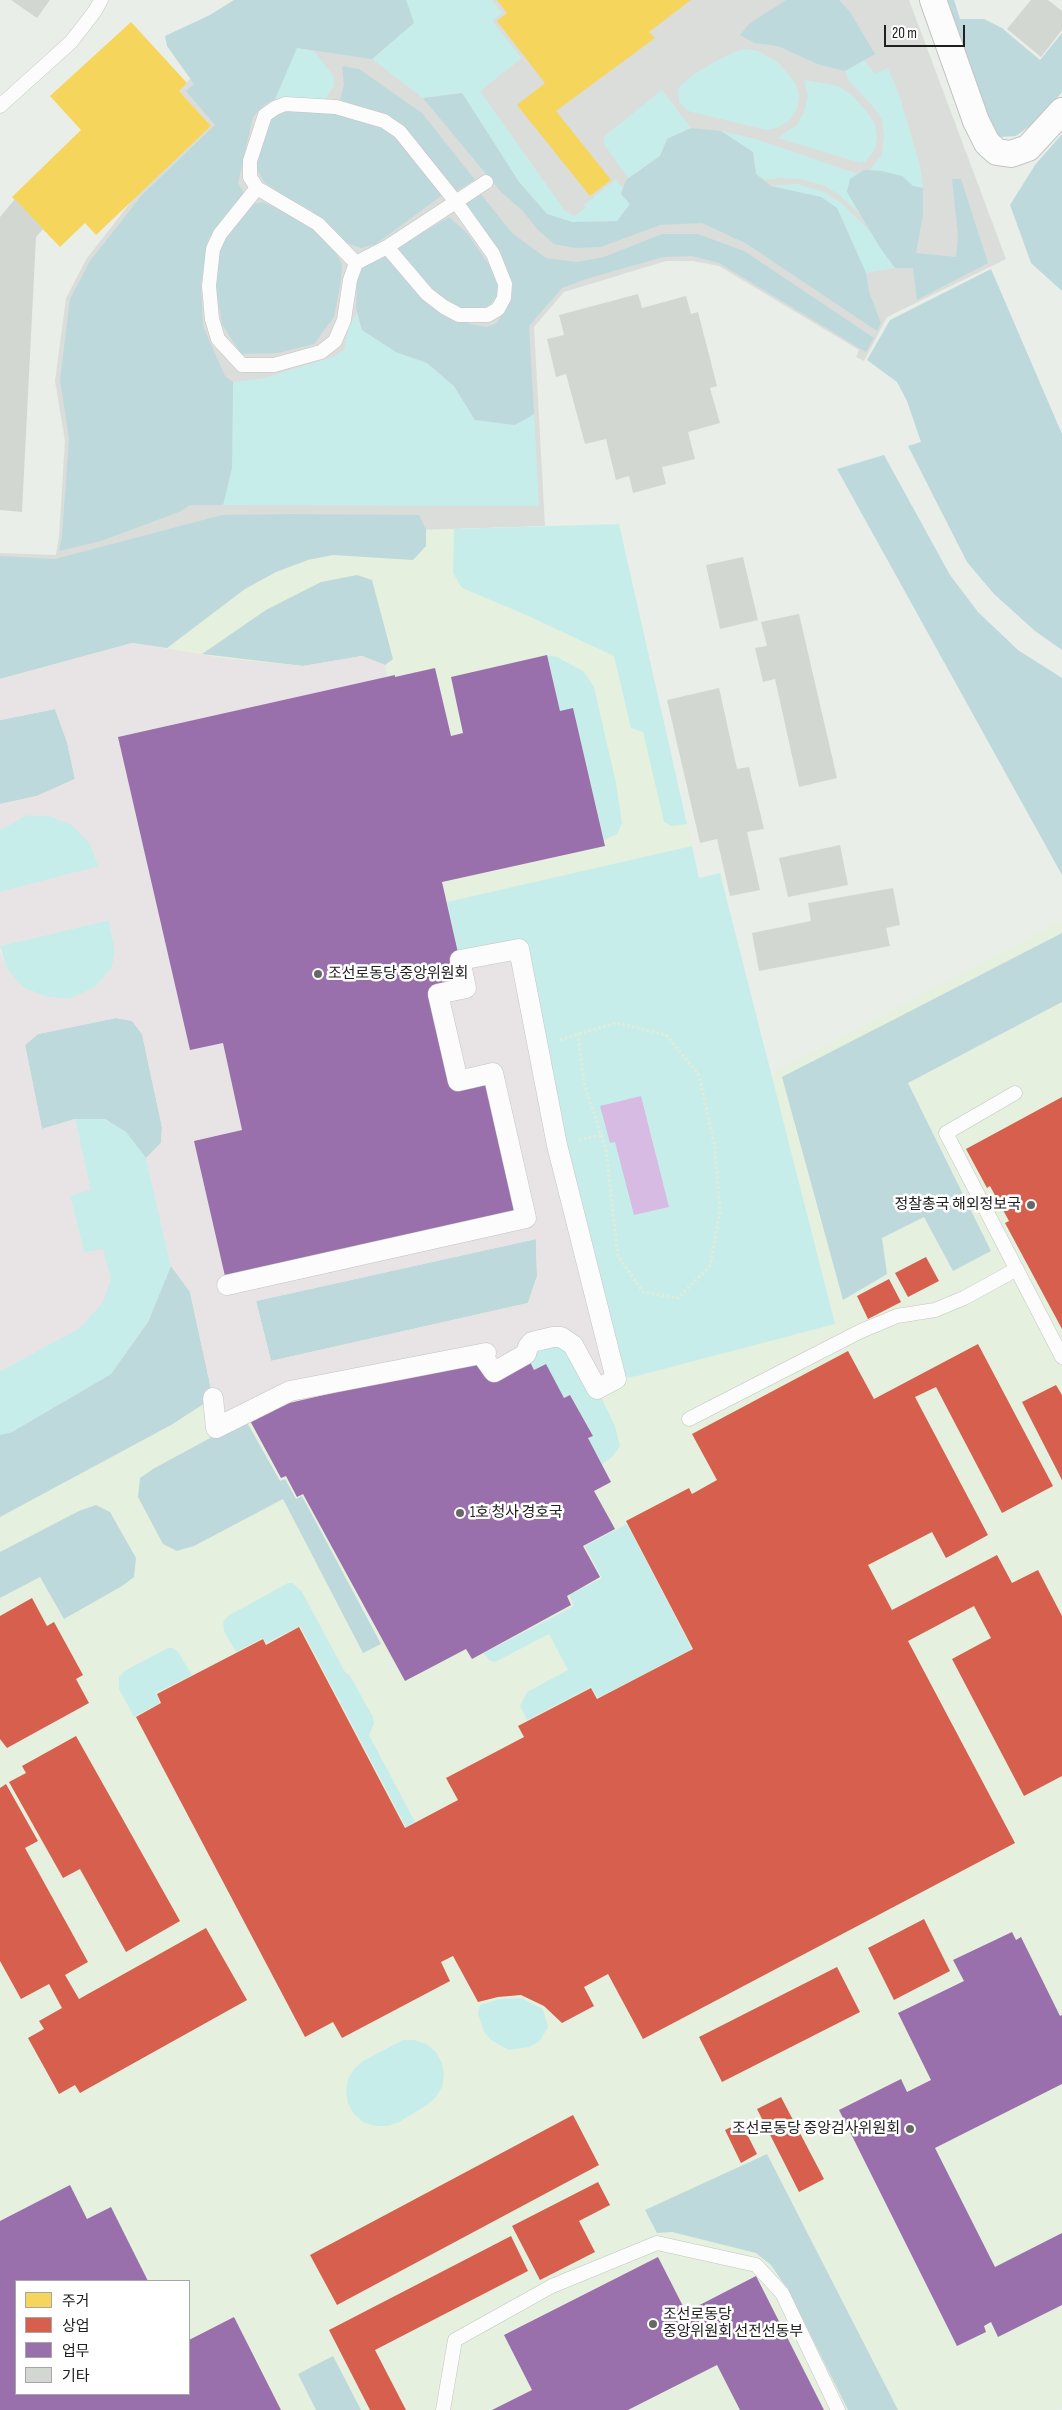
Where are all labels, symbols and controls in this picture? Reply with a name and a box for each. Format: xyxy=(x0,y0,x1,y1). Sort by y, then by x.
scale bar xyxy=(887,15,968,47)
text: 20 m xyxy=(892,24,917,43)
place label: 조선로동당 중앙위원회 xyxy=(328,965,468,983)
marker: 조선로동당 중앙위원회 xyxy=(312,968,324,980)
place label: 정찰총국 해외정보국 xyxy=(894,1196,1021,1214)
marker: 정찰총국 해외정보국 xyxy=(1025,1199,1037,1211)
place label: 1호 청사 경호국 xyxy=(470,1504,563,1522)
marker: 1호 청사 경호국 xyxy=(454,1507,466,1519)
place label: 조선로동당 중앙검사위원회 xyxy=(732,2120,900,2138)
marker: 조선로동당 중앙검사위원회 xyxy=(904,2123,916,2135)
legend xyxy=(15,2280,190,2395)
text: 주거 xyxy=(62,2292,90,2311)
place label: 조선로동당 중앙위원회 선전선동부 xyxy=(663,2306,803,2341)
text: 상업 xyxy=(62,2317,90,2336)
marker: 조선로동당 중앙위원회 선전선동부 xyxy=(647,2318,659,2330)
text: 업무 xyxy=(62,2342,90,2361)
text: 기타 xyxy=(62,2367,90,2386)

